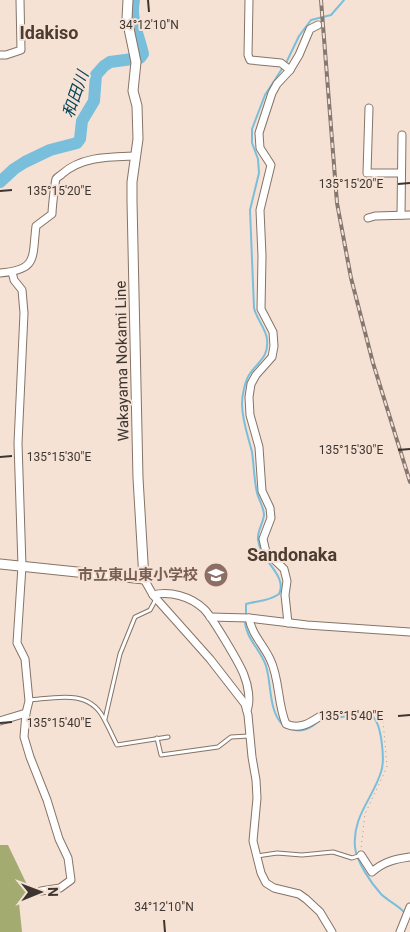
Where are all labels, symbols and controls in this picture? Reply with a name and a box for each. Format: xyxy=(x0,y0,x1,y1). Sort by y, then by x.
text: 34°12'10"N xyxy=(119,18,179,32)
district label: Idakiso xyxy=(20,22,78,43)
water label: 和田川 xyxy=(59,66,93,120)
text: 135°15'20"E xyxy=(319,177,383,191)
text: 135°15'20"E xyxy=(27,184,91,198)
street label: Wakayama Nokami Line xyxy=(112,281,132,441)
text: 135°15'30"E xyxy=(319,443,383,457)
text: 135°15'30"E xyxy=(27,450,91,464)
district label: Sandonaka xyxy=(247,544,337,565)
school or university icon: 市立東山東小学校 xyxy=(203,562,229,588)
place label: 市立東山東小学校 xyxy=(78,566,198,584)
text: 135°15'40"E xyxy=(319,709,383,723)
text: 135°15'40"E xyxy=(27,716,91,730)
north arrow xyxy=(15,867,65,917)
text: N xyxy=(45,887,61,897)
text: 34°12'10"N xyxy=(134,900,194,914)

